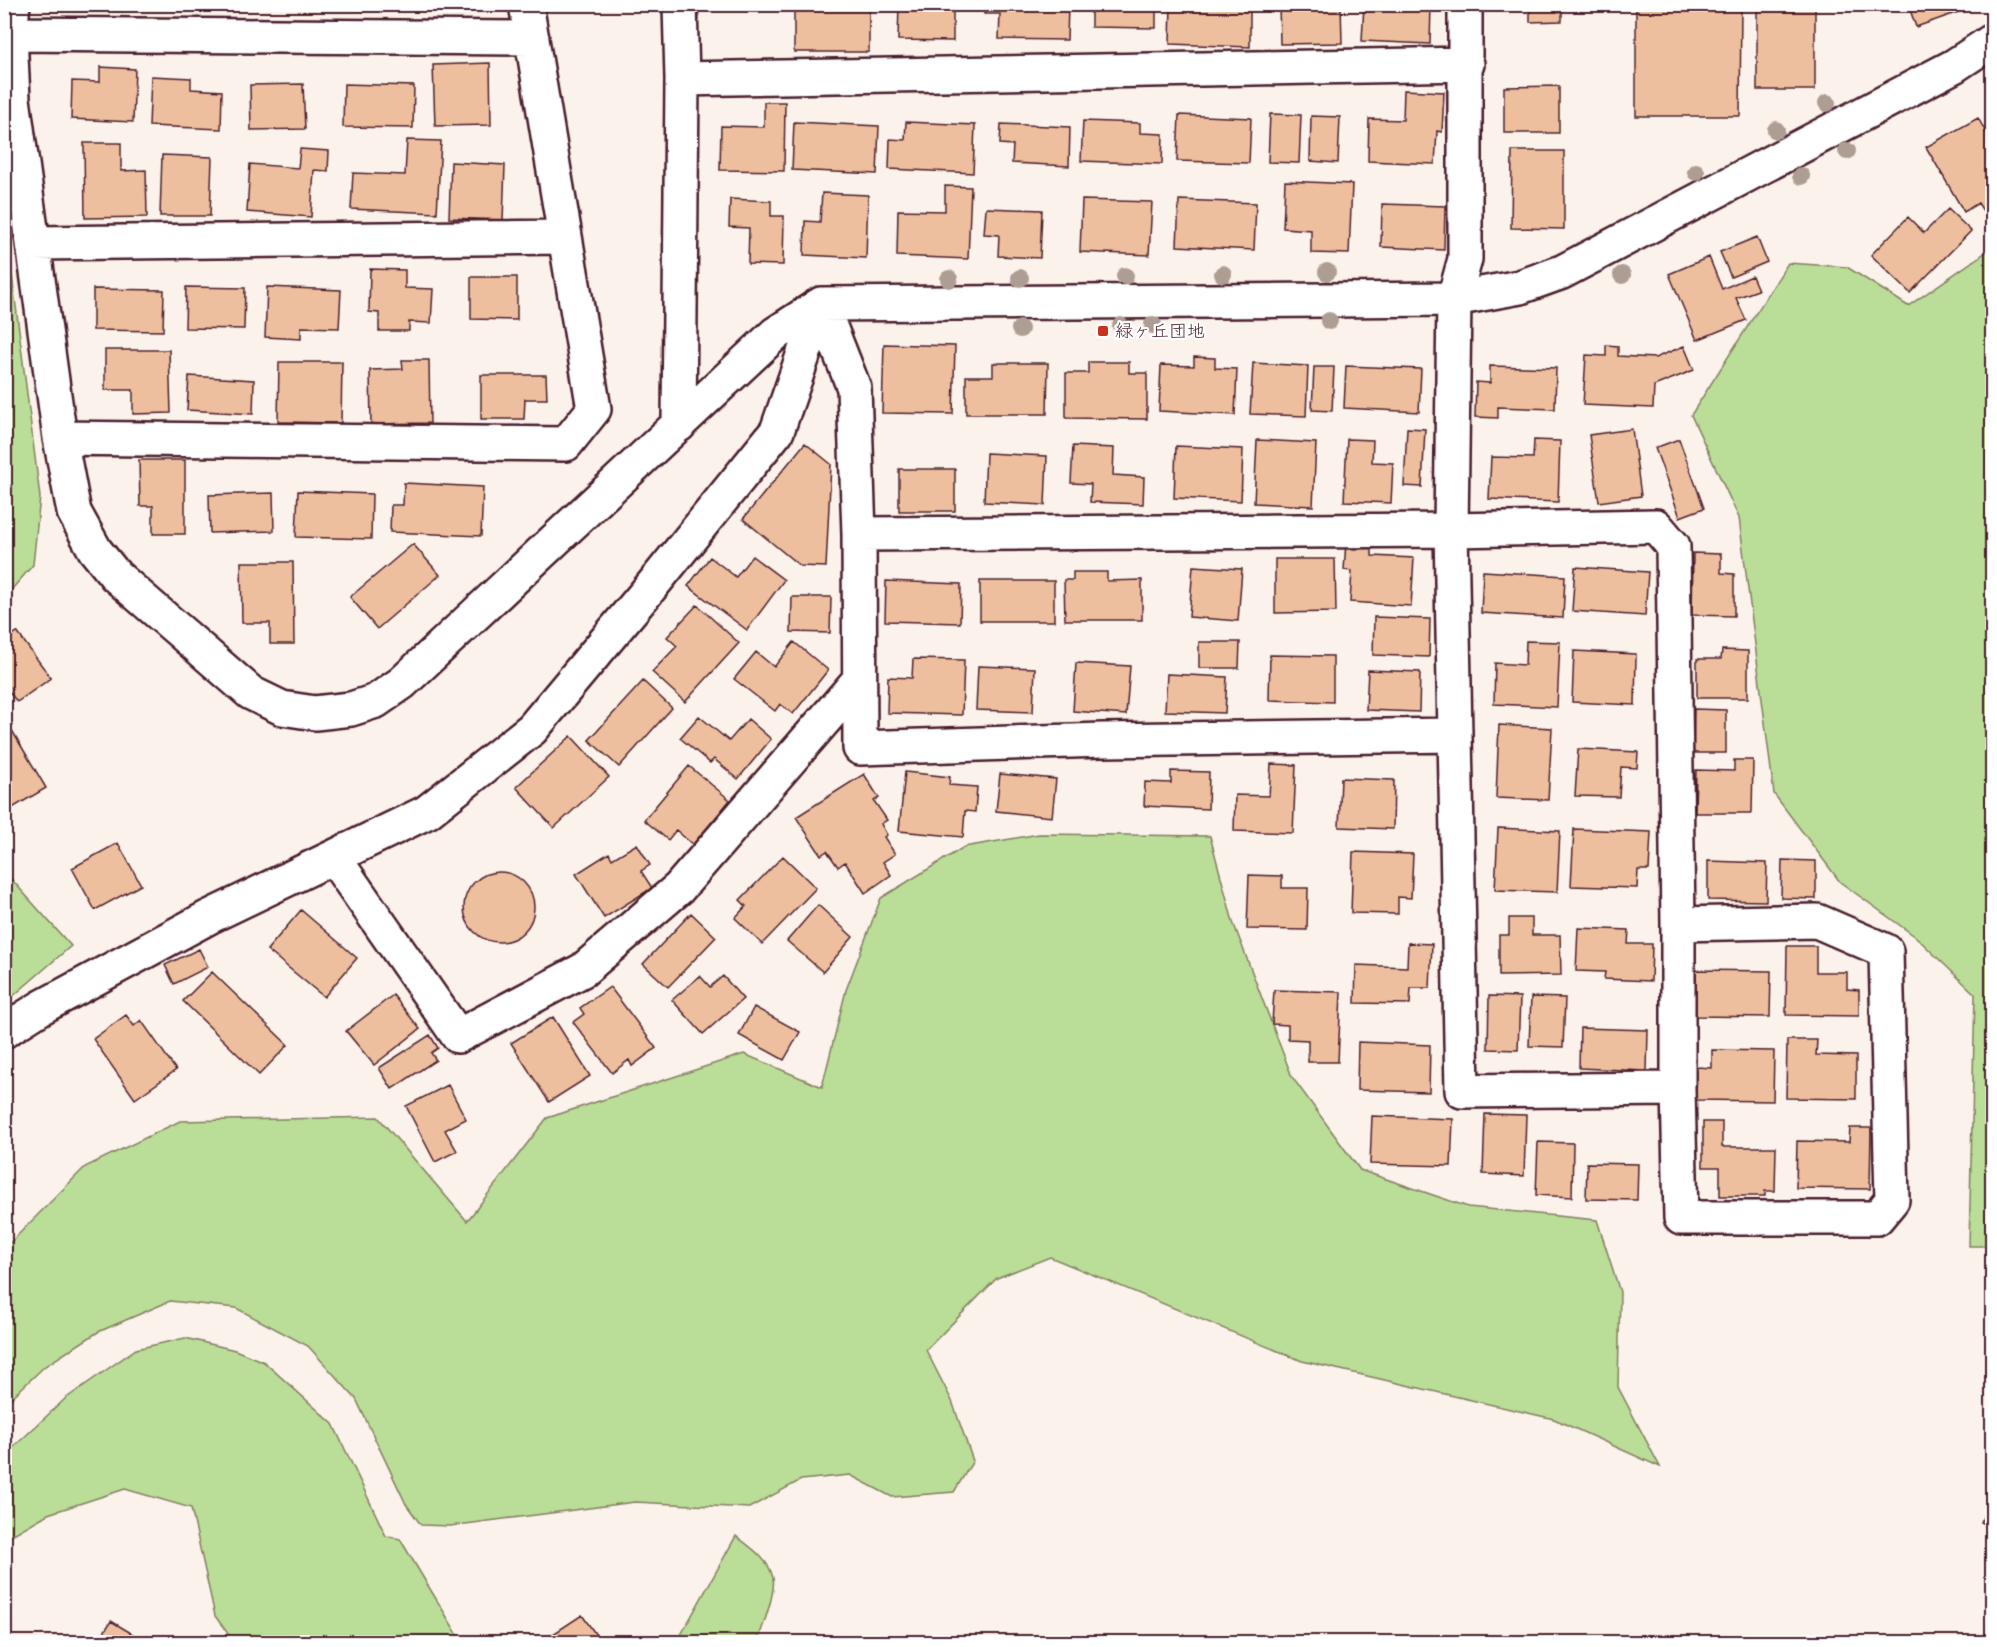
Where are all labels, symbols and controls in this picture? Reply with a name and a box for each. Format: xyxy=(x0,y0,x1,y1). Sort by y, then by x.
place label: 緑ヶ丘団地 xyxy=(1115,319,1205,343)
marker: 緑ヶ丘団地 xyxy=(1096,324,1110,338)

